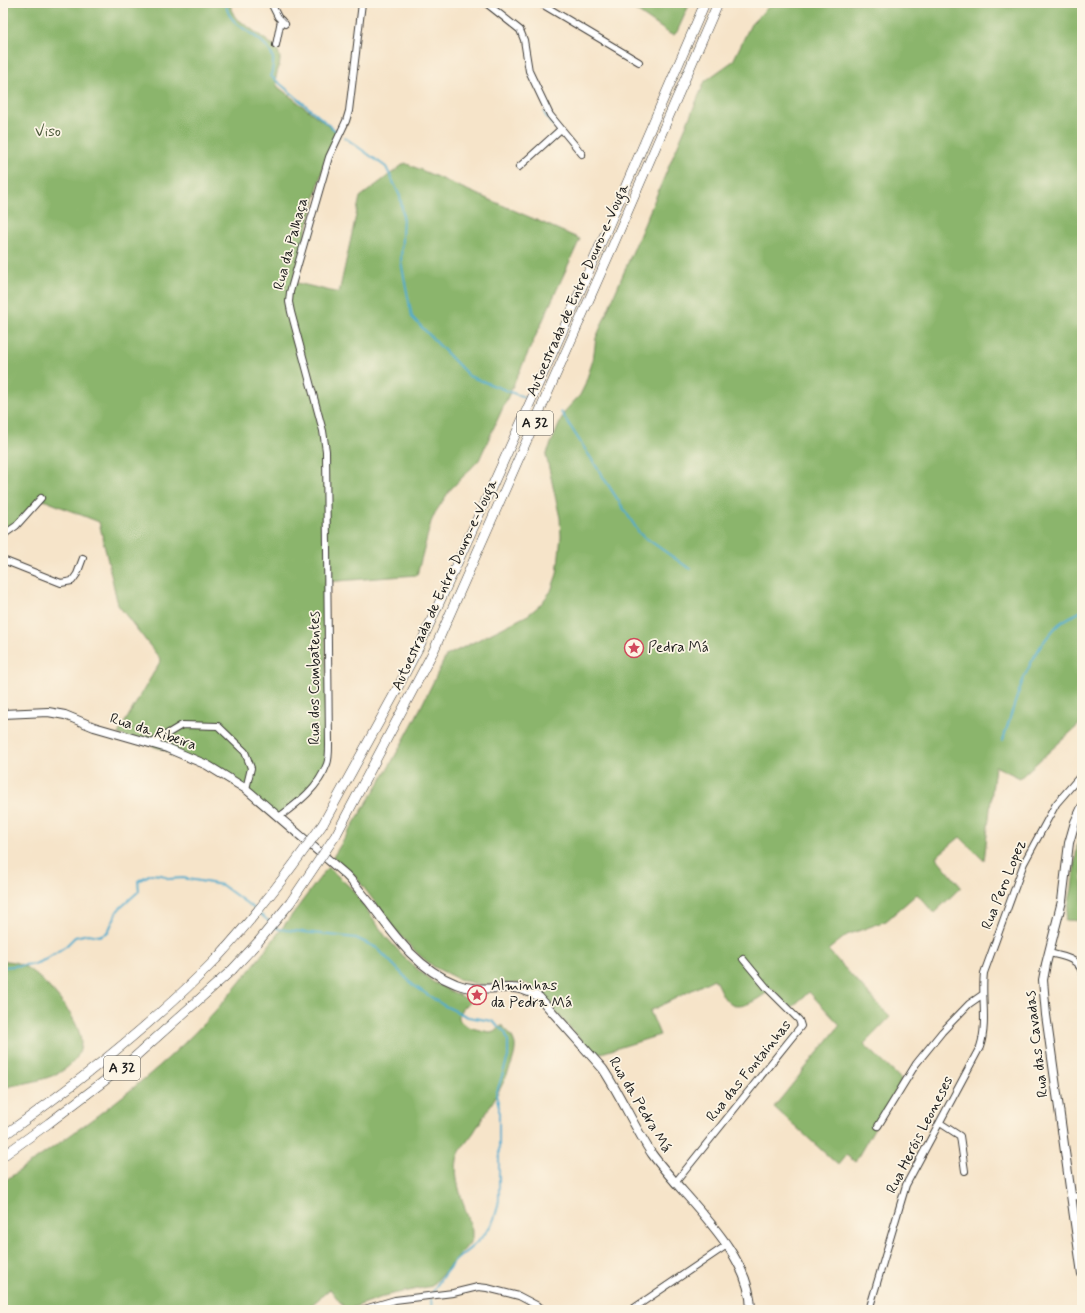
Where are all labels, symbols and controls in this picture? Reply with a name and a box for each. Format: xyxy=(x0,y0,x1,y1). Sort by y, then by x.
park label: Viso xyxy=(35,122,61,142)
street label: Autoestrada de Entre Douro-e-Vouga xyxy=(522,180,635,400)
street label: Rua da Palhaça xyxy=(269,195,313,292)
road number: A 32 xyxy=(517,411,553,435)
street label: Autoestrada de Entre Douro-e-Vouga xyxy=(387,475,504,694)
street label: Rua dos Combatentes xyxy=(305,611,325,745)
place icon: Pedra Má xyxy=(623,637,645,659)
place label: Pedra Má xyxy=(648,638,709,658)
street label: Rua da Ribeira xyxy=(107,709,199,755)
street label: Rua Pero Lopez xyxy=(977,837,1031,933)
place label: Alminhas da Pedra Má xyxy=(491,976,572,1013)
place icon: Alminhas da Pedra Má xyxy=(466,984,488,1006)
street label: Rua das Cavadas xyxy=(1021,989,1053,1099)
street label: Rua das Fontainhas xyxy=(702,1016,796,1126)
street label: Rua da Pedra Má xyxy=(604,1053,676,1157)
road number: A 32 xyxy=(104,1056,140,1080)
street label: Rua Heróis Leoneses xyxy=(882,1072,958,1197)

